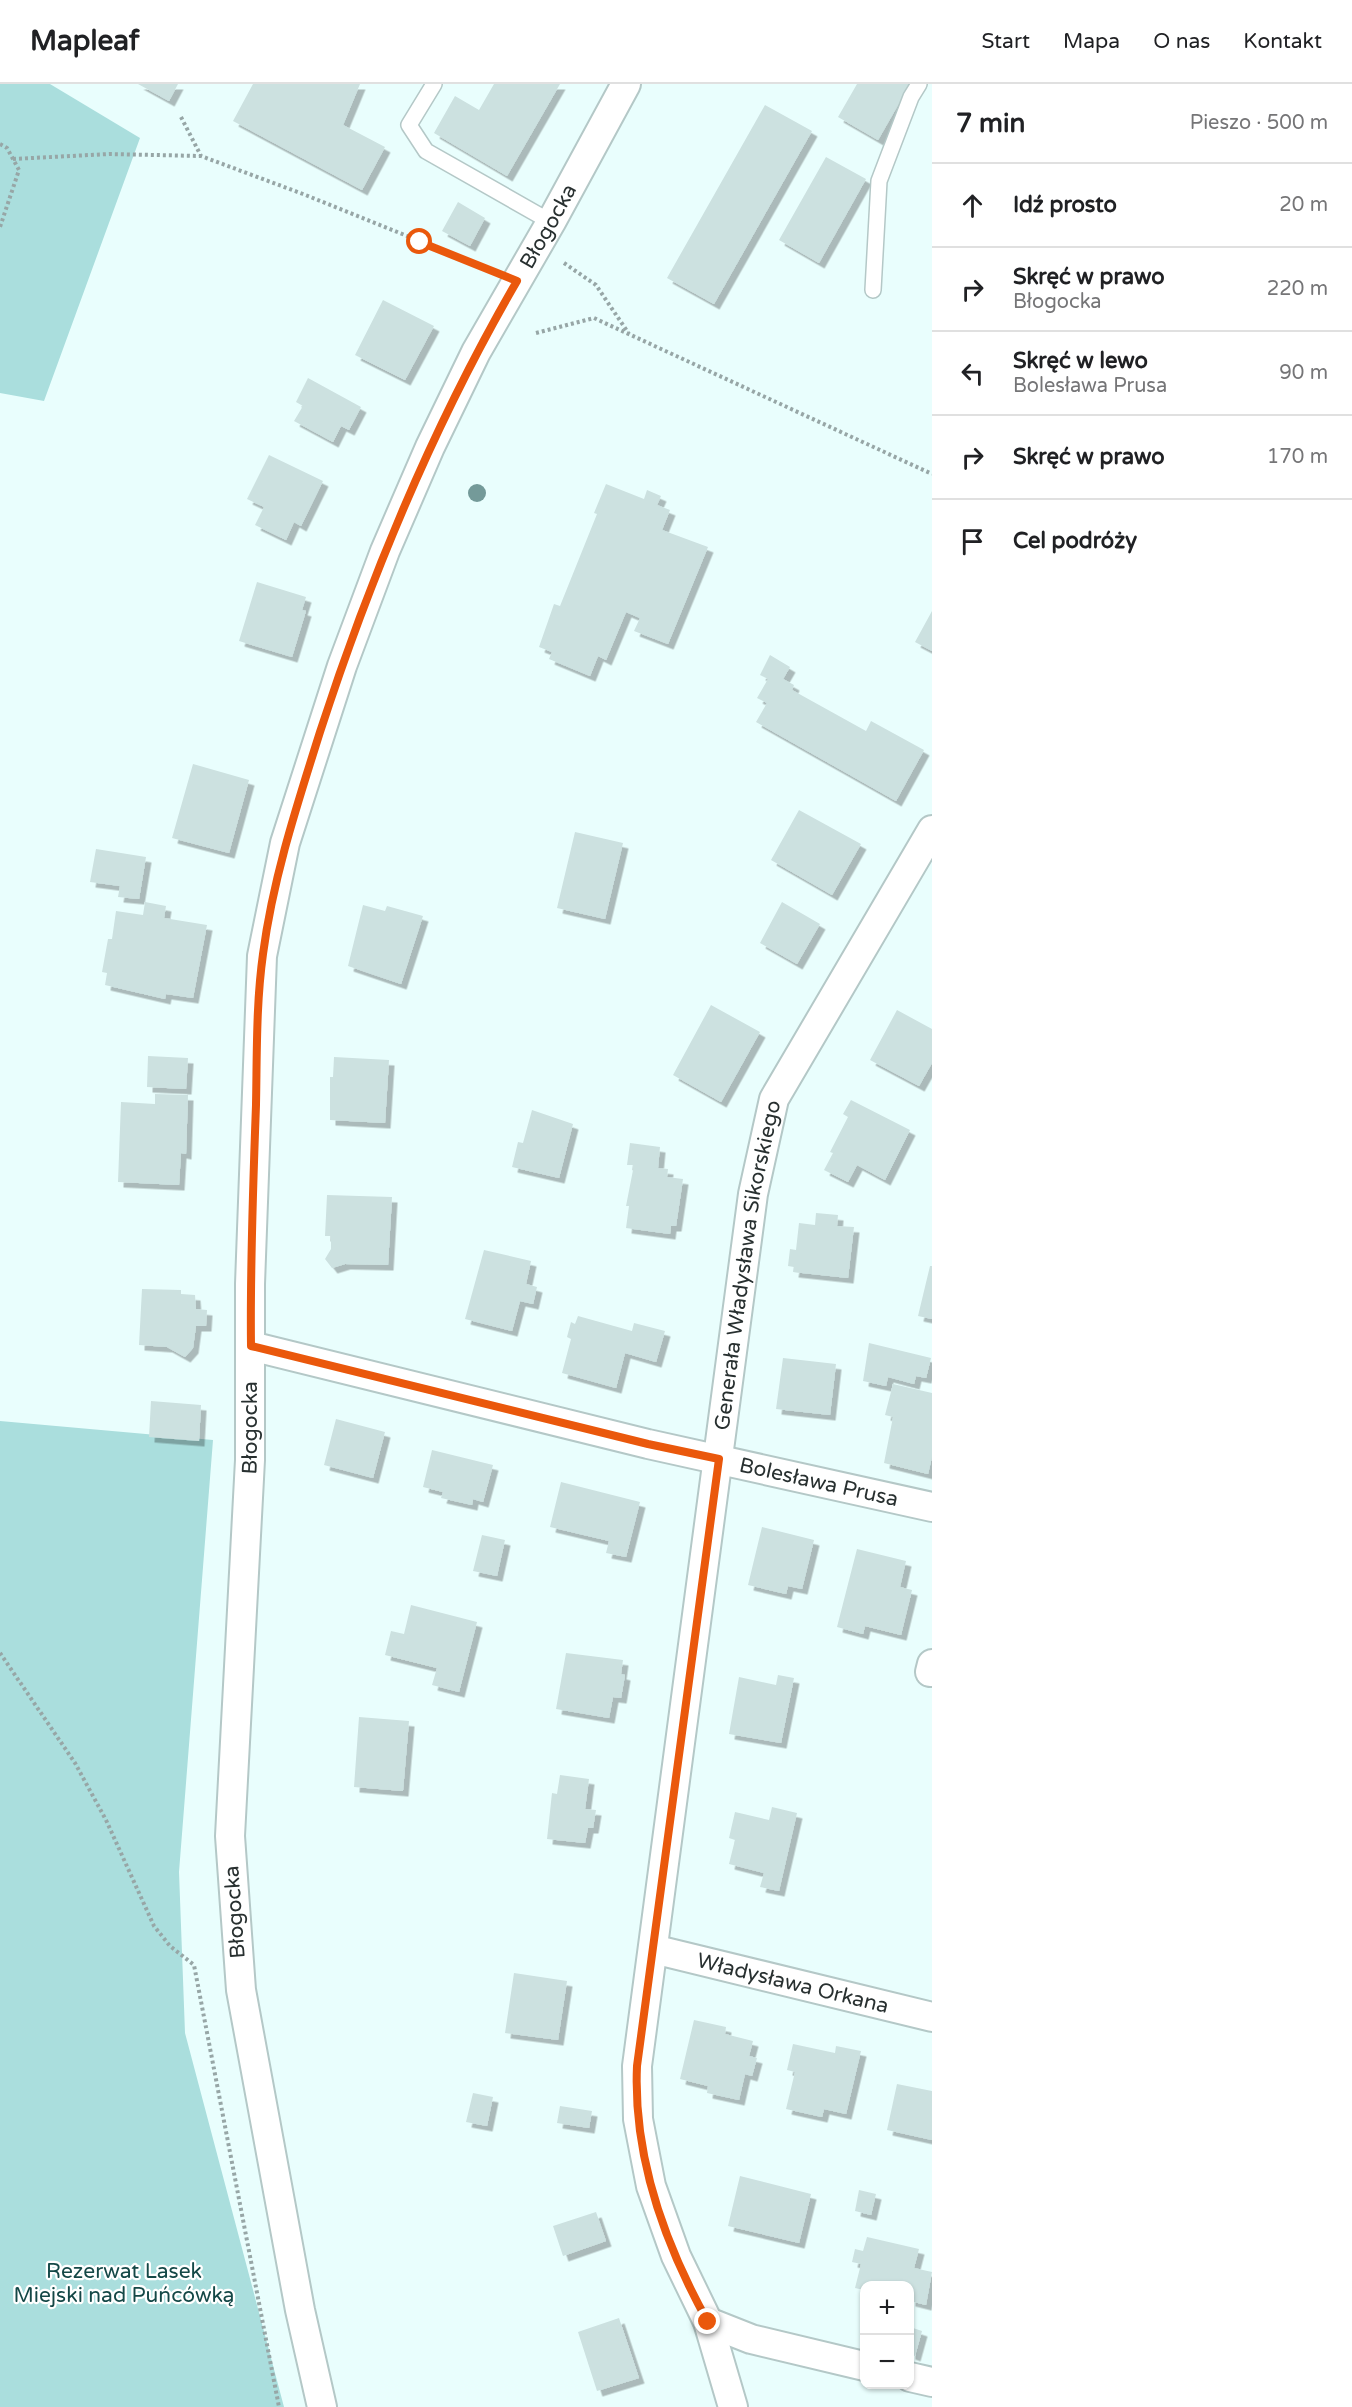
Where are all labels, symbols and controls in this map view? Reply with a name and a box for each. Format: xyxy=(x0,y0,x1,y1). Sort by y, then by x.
text: Mapleaf xyxy=(30,24,139,58)
text: Start xyxy=(982,29,1030,54)
text: Mapa xyxy=(1063,29,1120,54)
text: O nas xyxy=(1153,29,1210,54)
text: Kontakt xyxy=(1243,29,1322,54)
text: 7 min xyxy=(956,108,1025,139)
text: Pieszo · 500 m xyxy=(1190,111,1328,135)
street label: Błogocka xyxy=(514,180,582,273)
icon: ahead xyxy=(956,189,989,222)
text: Idź prosto xyxy=(1013,192,1117,218)
text: 20 m xyxy=(1279,193,1328,217)
route start xyxy=(406,228,432,254)
text: Skręć w prawo xyxy=(1013,264,1165,290)
icon: right xyxy=(956,273,989,306)
text: 220 m xyxy=(1267,277,1328,301)
text: Błogocka xyxy=(1013,290,1102,314)
text: Skręć w lewo xyxy=(1013,348,1148,374)
icon: left xyxy=(956,357,989,390)
text: 90 m xyxy=(1279,361,1328,385)
text: Bolesława Prusa xyxy=(1013,374,1167,398)
icon: right xyxy=(956,441,989,474)
text: Skręć w prawo xyxy=(1013,444,1165,470)
text: 170 m xyxy=(1267,445,1328,469)
icon: arrive xyxy=(956,525,989,558)
text: Cel podróży xyxy=(1013,528,1137,554)
street label: Generała Władysława Sikorskiego xyxy=(709,1098,786,1432)
street label: Błogocka xyxy=(237,1381,263,1475)
street label: Bolesława Prusa xyxy=(737,1452,901,1512)
street label: Błogocka xyxy=(219,1865,251,1959)
street label: Władysława Orkana xyxy=(694,1948,891,2019)
park label: Rezerwat Lasek Miejski nad Puńcówką xyxy=(14,2259,234,2308)
map controls xyxy=(860,2281,914,2389)
button: + xyxy=(860,2281,914,2335)
route end xyxy=(694,2308,720,2334)
button: − xyxy=(860,2335,914,2389)

